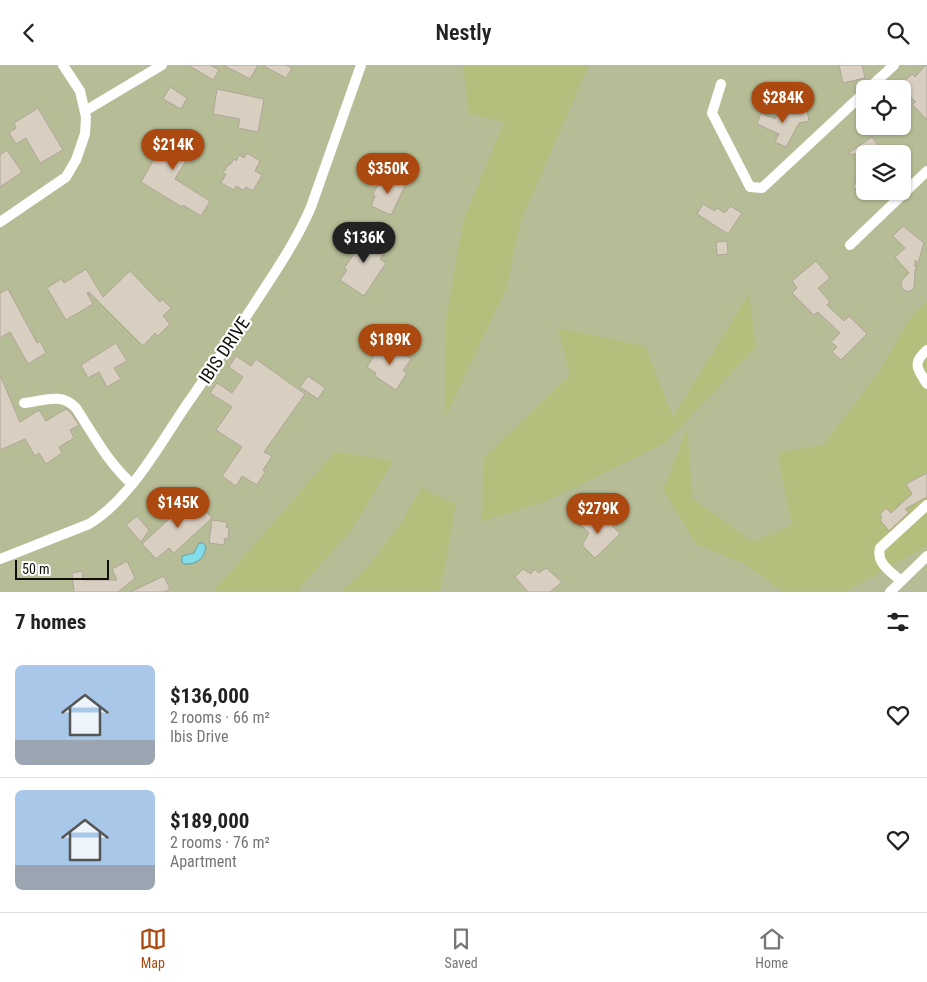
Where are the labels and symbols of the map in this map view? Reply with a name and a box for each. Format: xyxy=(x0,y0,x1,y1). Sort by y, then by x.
pin: $284K xyxy=(748,82,818,124)
pin: $214K xyxy=(138,129,208,171)
pin: $350K xyxy=(353,153,423,195)
pin: $136K xyxy=(329,221,399,264)
street label: IBIS DRIVE xyxy=(194,313,254,387)
pin: $189K xyxy=(355,323,425,366)
pin: $145K xyxy=(143,487,213,529)
pin: $279K xyxy=(563,493,633,535)
scale bar xyxy=(15,557,109,580)

